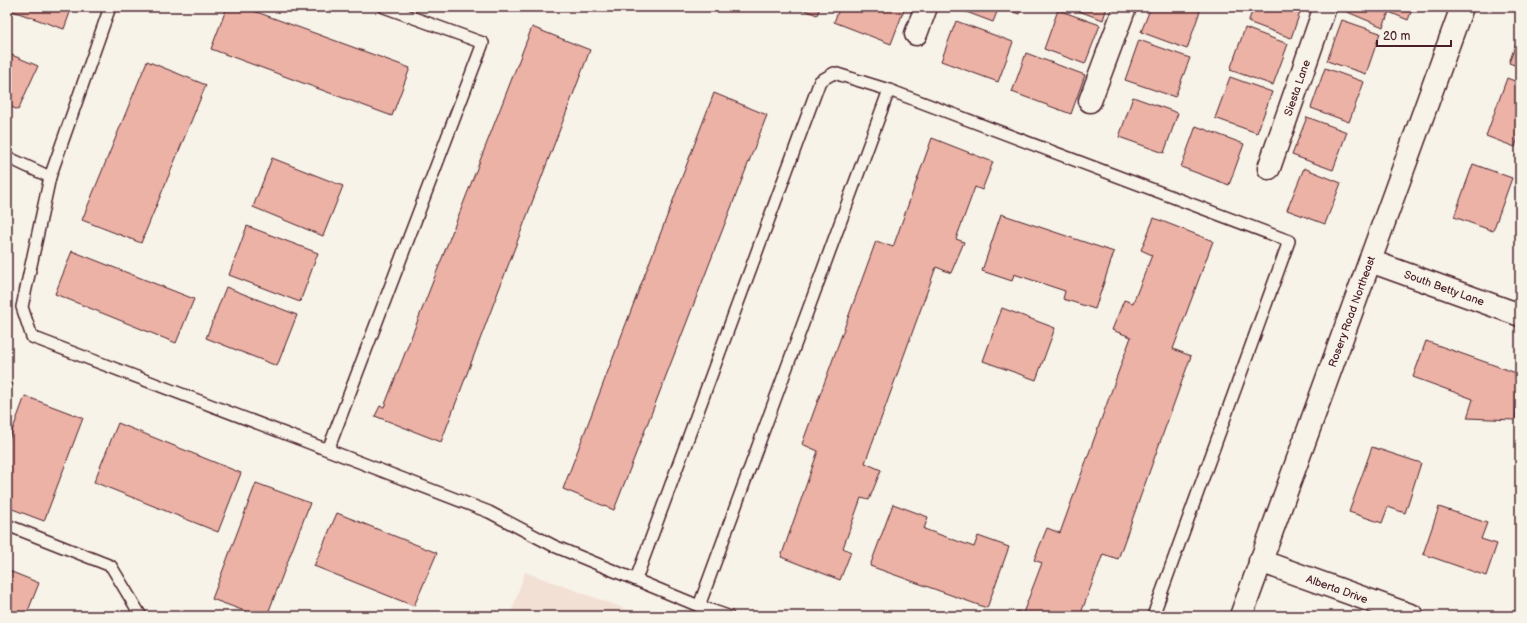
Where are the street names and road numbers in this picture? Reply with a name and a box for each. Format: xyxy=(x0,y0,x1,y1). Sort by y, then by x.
street label: Siesta Lane xyxy=(1281,58,1313,117)
street label: Rosery Road Northeast xyxy=(1325,254,1378,369)
street label: South Betty Lane xyxy=(1402,267,1487,308)
street label: Alberta Drive xyxy=(1305,572,1370,606)

